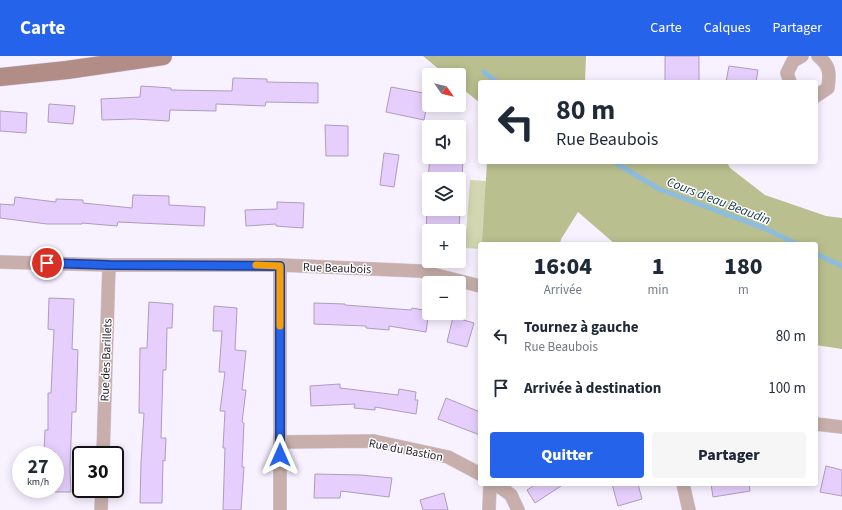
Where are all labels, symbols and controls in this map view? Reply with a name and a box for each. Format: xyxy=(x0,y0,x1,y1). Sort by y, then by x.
text: Carte xyxy=(20,15,65,42)
text: Carte xyxy=(650,18,682,38)
text: Calques xyxy=(704,18,751,38)
text: Partager xyxy=(773,18,822,38)
north arrow xyxy=(422,68,466,112)
map controls xyxy=(422,68,466,320)
text: 80 m xyxy=(556,90,615,130)
icon: left xyxy=(490,96,542,148)
button: sound xyxy=(422,120,466,164)
text: Rue Beaubois xyxy=(556,127,658,152)
button: layers xyxy=(422,172,466,216)
water label: Cours d'eau Beaudin xyxy=(664,173,773,229)
button: + xyxy=(422,224,466,268)
pin xyxy=(30,246,64,280)
text: 16:04 xyxy=(533,249,592,284)
text: 1 xyxy=(652,249,665,284)
text: 180 xyxy=(724,249,763,284)
icon: arrive xyxy=(36,252,58,274)
street label: Rue Beaubois xyxy=(303,259,371,278)
button: − xyxy=(422,276,466,320)
text: Arrivée xyxy=(544,281,582,299)
text: min xyxy=(648,281,669,299)
text: m xyxy=(738,281,749,299)
text: Tournez à gauche xyxy=(524,317,639,338)
street label: Rue des Barillets xyxy=(97,318,116,402)
icon: left xyxy=(490,325,512,347)
text: 80 m xyxy=(776,326,806,347)
text: Rue Beaubois xyxy=(524,338,598,356)
icon: arrive xyxy=(490,377,512,399)
text: Arrivée à destination xyxy=(524,378,661,399)
text: 100 m xyxy=(768,378,806,399)
button: Quitter xyxy=(490,432,644,478)
button: Partager xyxy=(652,432,806,478)
position arrow xyxy=(259,434,301,476)
street label: Rue du Bastion xyxy=(367,435,444,466)
speed limit sign: 30 xyxy=(72,446,124,498)
text: 27 xyxy=(27,453,49,481)
text: km/h xyxy=(27,475,49,489)

